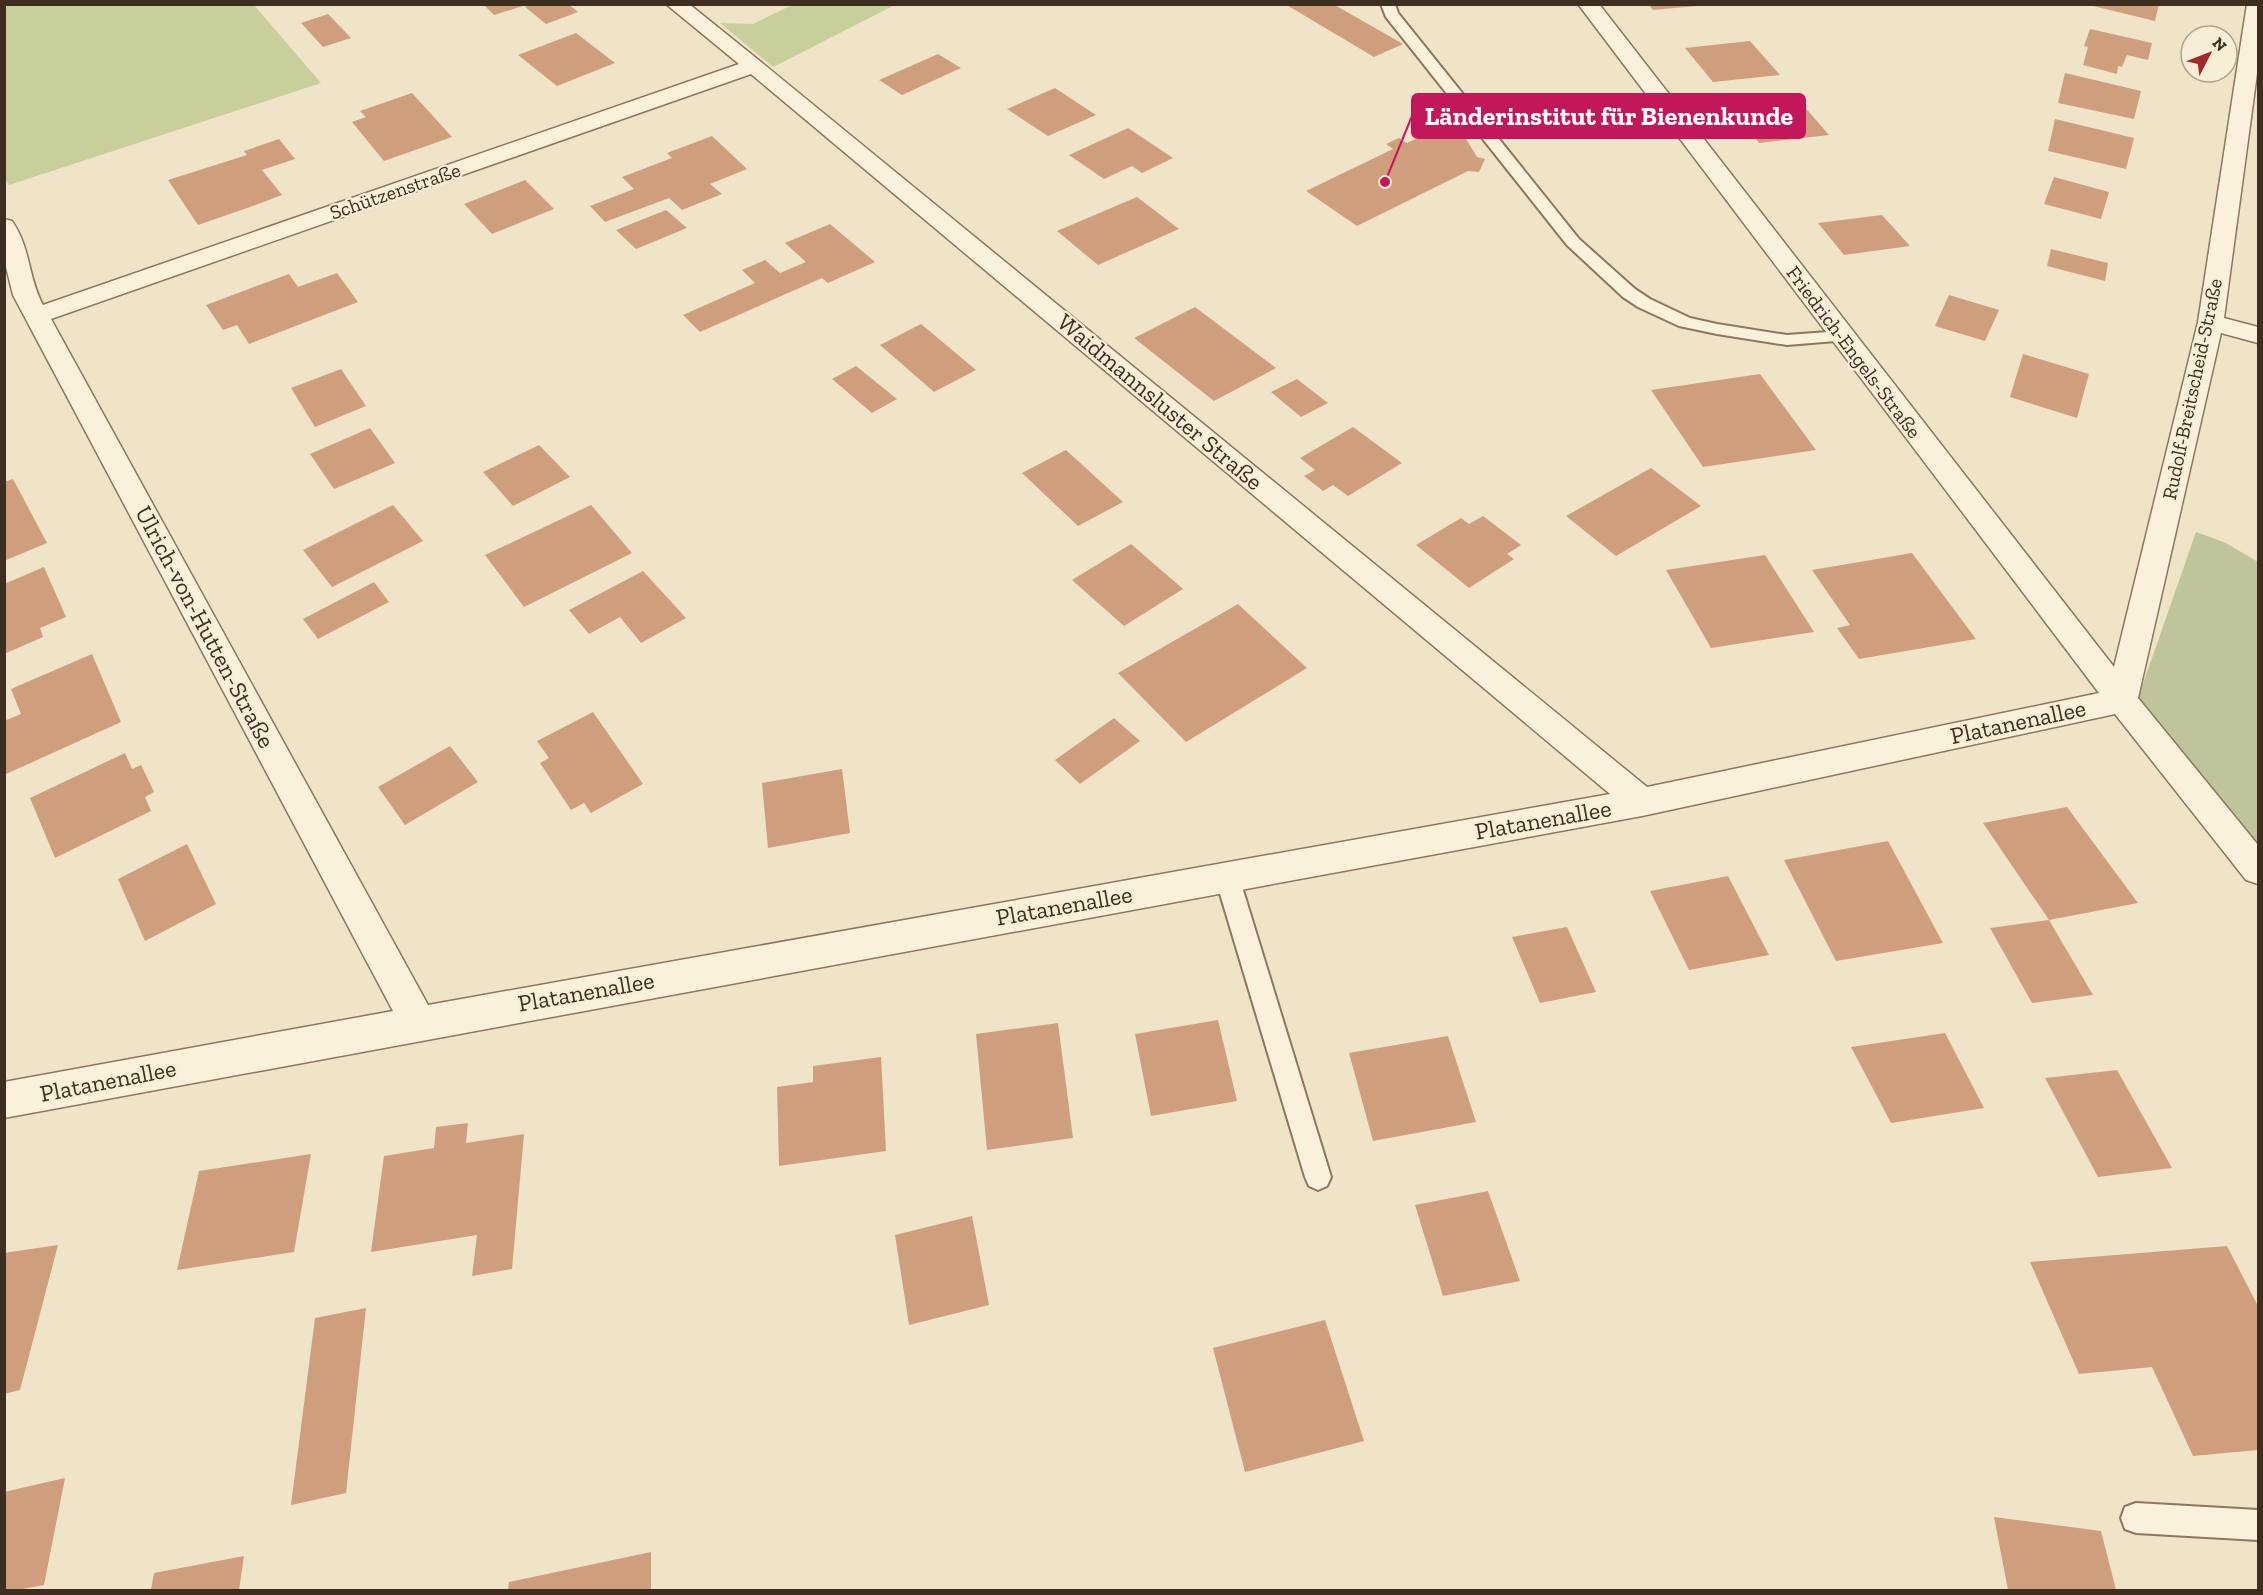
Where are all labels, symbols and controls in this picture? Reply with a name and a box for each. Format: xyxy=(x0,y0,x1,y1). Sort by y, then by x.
north arrow xyxy=(2179,24,2239,84)
text: N xyxy=(2209,33,2231,55)
callout: Länderinstitut für Bienenkunde xyxy=(1412,94,1805,138)
text: Länderinstitut für Bienenkunde xyxy=(1425,100,1794,132)
street label: Schützenstraße xyxy=(327,157,463,225)
street label: Friedrich-Engels-Straße xyxy=(1781,261,1927,443)
street label: Rudolf-Breitscheid-Straße xyxy=(2157,276,2227,502)
street label: Waidmannsluster Straße xyxy=(1052,307,1269,496)
street label: Ulrich-von-Hutten-Straße xyxy=(129,501,282,753)
street label: Platanenallee xyxy=(1947,693,2088,750)
street label: Platanenallee xyxy=(1472,793,1613,846)
street label: Platanenallee xyxy=(993,879,1134,932)
street label: Platanenallee xyxy=(515,965,656,1018)
street label: Platanenallee xyxy=(37,1053,178,1108)

